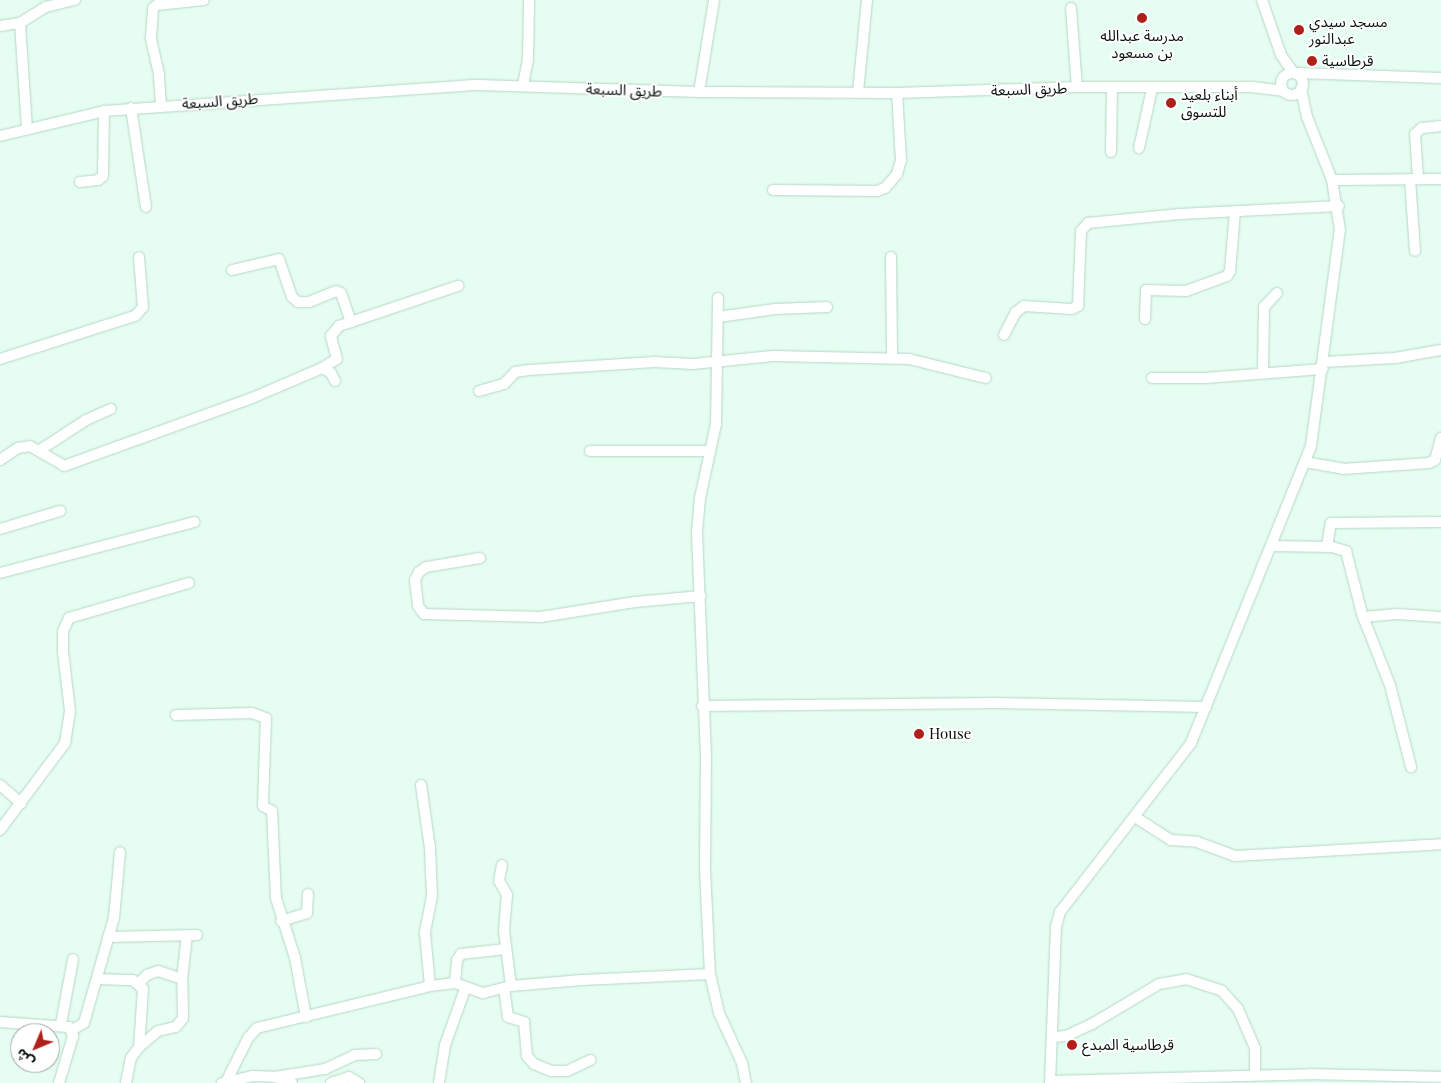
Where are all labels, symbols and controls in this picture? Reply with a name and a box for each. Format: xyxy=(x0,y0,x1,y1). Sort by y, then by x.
marker: مدرسة عبدالله بن مسعود xyxy=(1136,12,1148,24)
place label: مسجد سيدي عبدالنور xyxy=(1309,12,1388,47)
marker: مسجد سيدي عبدالنور xyxy=(1293,24,1305,36)
place label: مدرسة عبدالله بن مسعود xyxy=(1100,26,1184,61)
place label: قرطاسية xyxy=(1322,52,1373,70)
marker: قرطاسية xyxy=(1306,55,1318,67)
street label: طريق السبعة xyxy=(990,79,1068,99)
street label: طريق السبعة xyxy=(585,80,663,100)
place label: أبناء بلعيد للتسوق xyxy=(1181,85,1238,120)
street label: طريق السبعة xyxy=(181,89,259,113)
marker: أبناء بلعيد للتسوق xyxy=(1165,97,1177,109)
place label: House xyxy=(929,725,971,743)
marker: House xyxy=(913,728,925,740)
north arrow xyxy=(10,1023,60,1073)
place label: قرطاسية المبدع xyxy=(1082,1036,1174,1054)
marker: قرطاسية المبدع xyxy=(1066,1039,1078,1051)
text: ش xyxy=(11,1045,38,1072)

